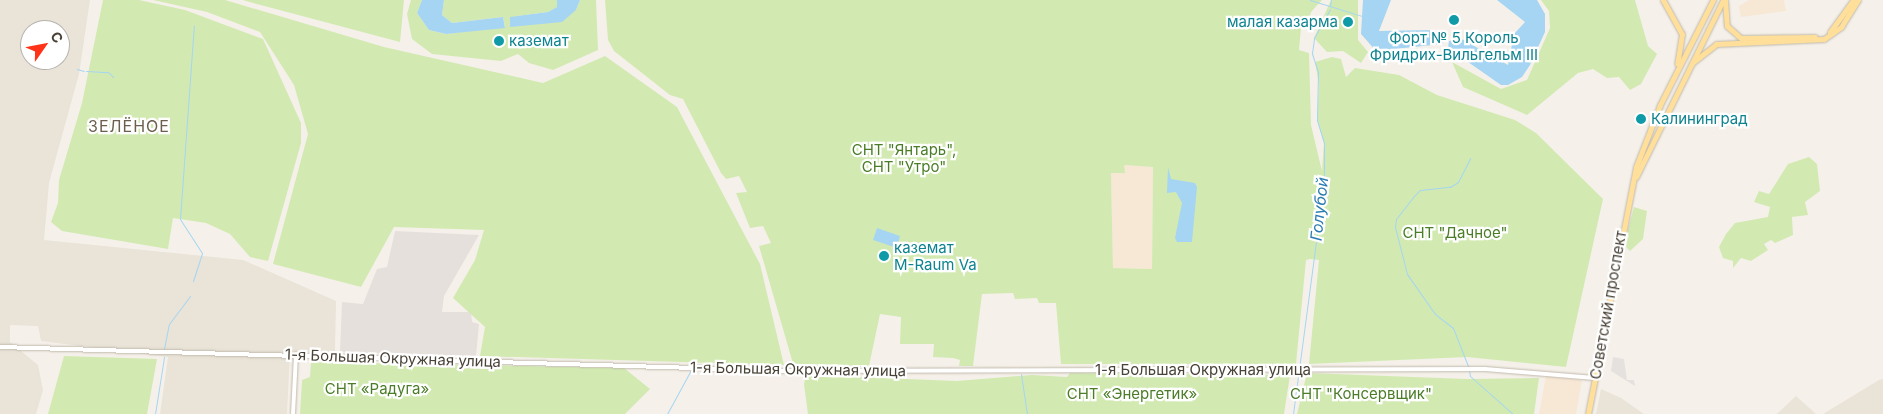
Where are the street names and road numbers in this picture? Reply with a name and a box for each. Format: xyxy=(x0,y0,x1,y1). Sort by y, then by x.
street label: Советский проспект xyxy=(1586,229,1630,381)
street label: 1-я Большая Окружная улица xyxy=(285,345,501,371)
street label: 1-я Большая Окружная улица xyxy=(690,358,906,380)
street label: 1-я Большая Окружная улица xyxy=(1095,361,1311,379)

